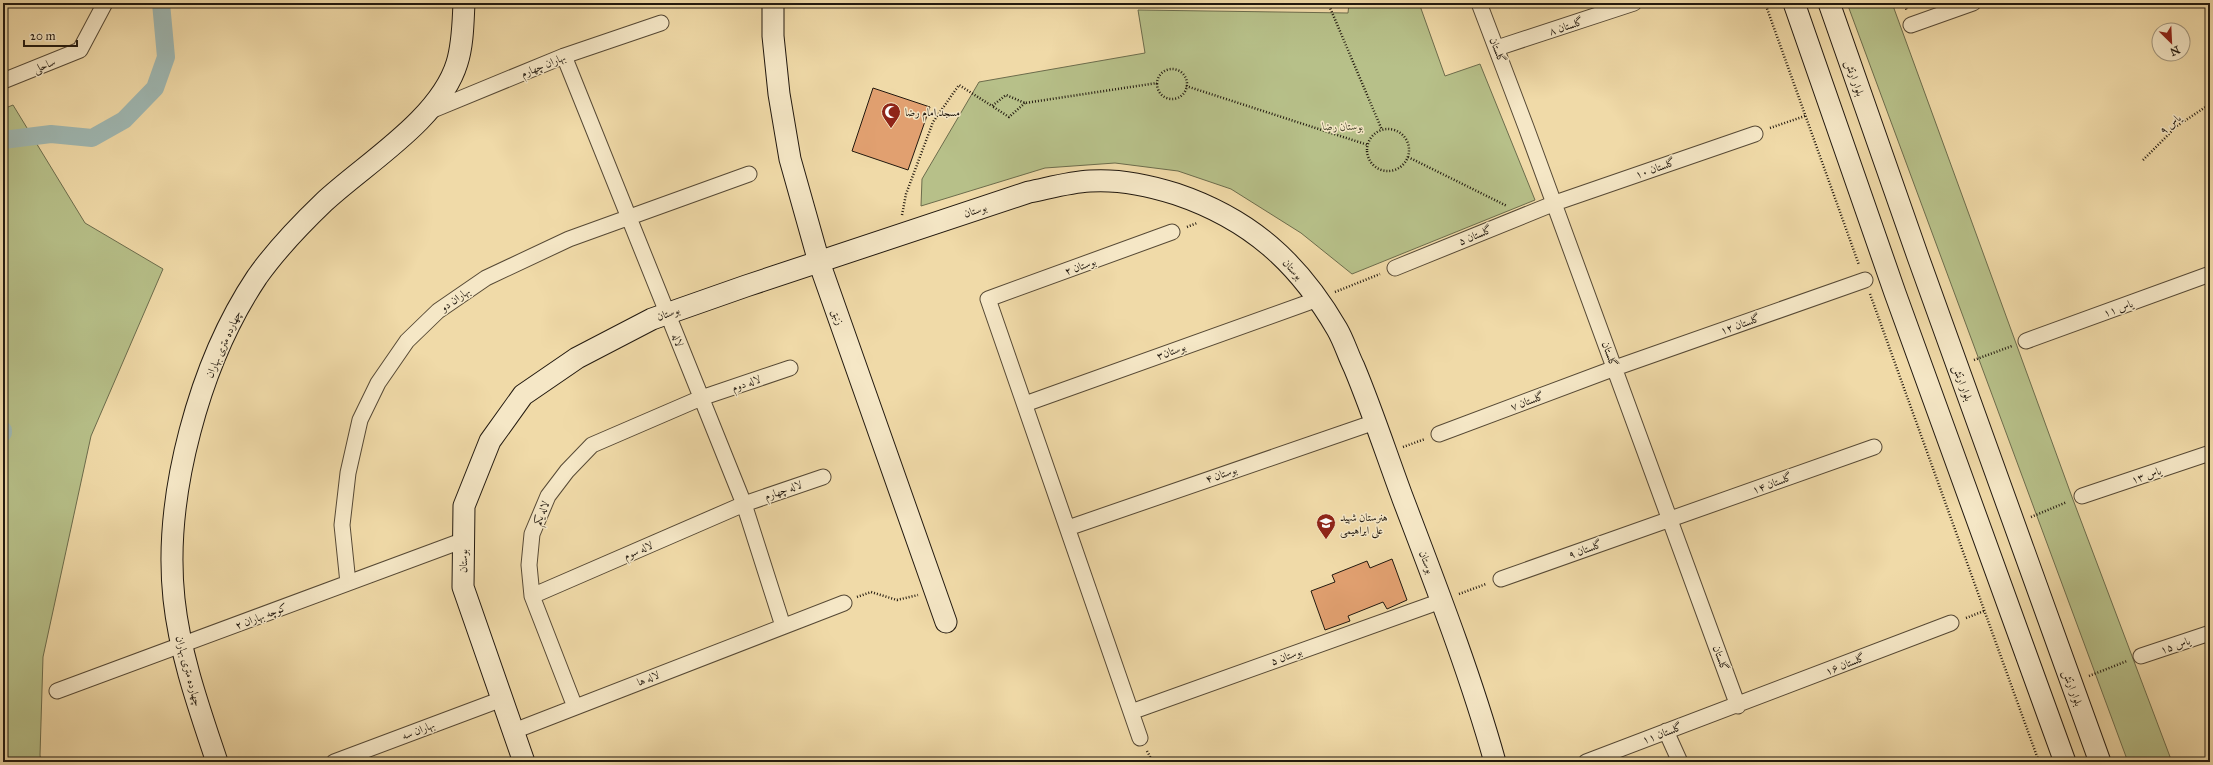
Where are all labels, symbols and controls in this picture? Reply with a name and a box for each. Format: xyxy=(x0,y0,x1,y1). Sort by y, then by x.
street label: گلستان ۸ xyxy=(1547,14,1585,38)
scale bar xyxy=(24,22,77,48)
north arrow xyxy=(2151,22,2191,62)
text: 20 m xyxy=(30,29,56,43)
street label: گلستان xyxy=(1487,35,1509,65)
text: N xyxy=(2167,43,2182,59)
street label: بهاران چهارم xyxy=(519,51,569,83)
street label: ساحلی xyxy=(31,55,58,78)
street label: بلوار ارتش xyxy=(1841,58,1867,98)
mosque icon: مسجد امام رضا xyxy=(880,101,902,129)
place label: مسجد امام رضا xyxy=(905,106,960,122)
street label: یاس ۹ xyxy=(2157,111,2184,137)
park label: بوستان رضا xyxy=(1322,120,1363,133)
street label: گلستان ۱۰ xyxy=(1633,155,1677,181)
street label: بوستان xyxy=(962,201,988,220)
street label: گلستان ۵ xyxy=(1456,222,1494,248)
street label: بوستان ۲ xyxy=(1063,255,1098,278)
street label: بوستان xyxy=(1280,256,1305,282)
street label: بهاران دو xyxy=(437,285,473,316)
street label: یاس ۱۱ xyxy=(2101,297,2136,320)
street label: بوستان xyxy=(655,303,682,324)
street label: زنبق xyxy=(829,307,846,327)
street label: چهارده متری بهاران xyxy=(203,309,245,380)
street label: گلستان ۱۲ xyxy=(1718,311,1762,337)
street label: لاله xyxy=(669,332,686,349)
street label: گلستان xyxy=(1599,339,1621,369)
street label: بوستان۳ xyxy=(1155,340,1188,363)
street label: بلوار ارتش xyxy=(1949,363,1975,403)
street label: لاله دوم xyxy=(730,372,763,397)
street label: گلستان ۷ xyxy=(1508,388,1546,414)
street label: بوستان ۴ xyxy=(1204,463,1239,486)
street label: یاس ۱۳ xyxy=(2130,464,2164,487)
street label: گلستان ۱۴ xyxy=(1750,469,1794,497)
street label: لاله چهارم xyxy=(763,478,805,506)
street label: لاله یکم xyxy=(531,499,556,529)
place label: هنرستان شهید علی ابراهیمی xyxy=(1340,511,1388,539)
school or university icon: هنرستان شهید علی ابراهیمی xyxy=(1315,512,1337,540)
street label: گلستان ۹ xyxy=(1566,536,1604,562)
street label: لاله سوم xyxy=(622,539,656,565)
street label: بوستان xyxy=(457,549,470,573)
street label: بوستان xyxy=(1416,549,1437,576)
street label: کوچه بهاران ۲ xyxy=(233,601,289,633)
street label: یاس ۱۵ xyxy=(2159,634,2193,657)
street label: چهارده متری بهاران xyxy=(172,635,204,708)
street label: گلستان xyxy=(1710,643,1732,673)
street label: بوستان ۵ xyxy=(1269,645,1304,668)
street label: گلستان ۱۶ xyxy=(1823,650,1867,678)
street label: لاله ها xyxy=(635,668,661,689)
street label: بلوار ارتش xyxy=(2059,668,2085,708)
street label: بهاران سه xyxy=(400,718,437,744)
street label: گلستان ۱۱ xyxy=(1640,719,1684,747)

